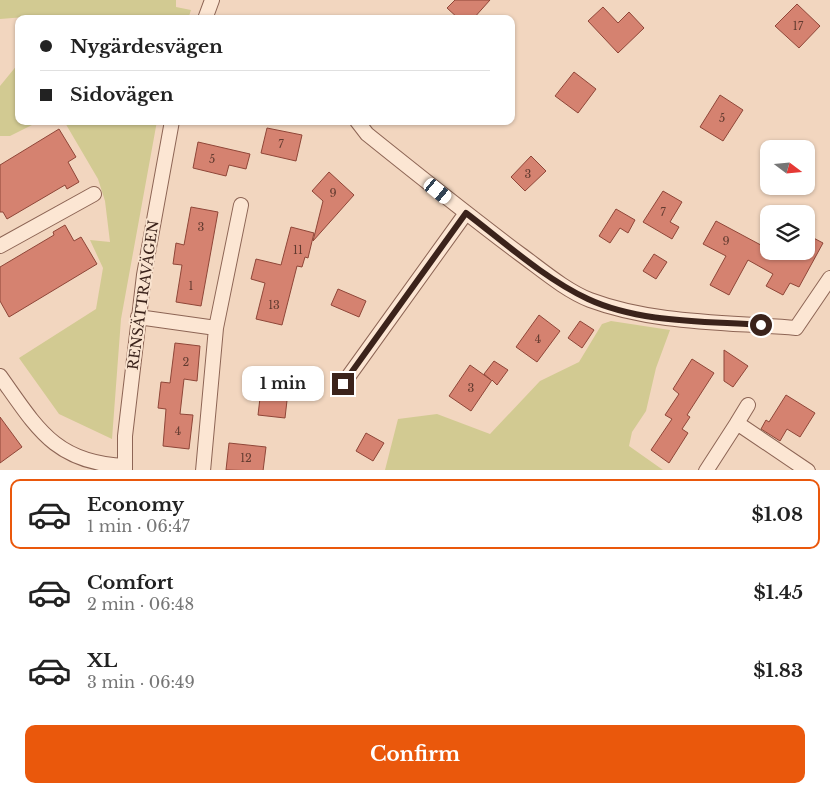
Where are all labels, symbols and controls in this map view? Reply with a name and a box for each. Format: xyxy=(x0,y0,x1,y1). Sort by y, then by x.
house number: 17 xyxy=(793,19,804,33)
text: Nygärdesvägen xyxy=(70,35,223,58)
text: Sidovägen xyxy=(70,83,174,106)
house number: 5 xyxy=(719,111,725,125)
house number: 7 xyxy=(278,137,284,151)
north arrow xyxy=(760,140,815,195)
map controls xyxy=(760,140,815,260)
house number: 5 xyxy=(209,152,215,166)
house number: 3 xyxy=(525,167,532,181)
car xyxy=(421,176,454,206)
house number: 9 xyxy=(329,186,337,200)
house number: 7 xyxy=(660,205,666,219)
button: layers xyxy=(760,205,815,260)
street label: RENSÄTTRAVÄGEN xyxy=(124,219,162,371)
house number: 3 xyxy=(198,220,205,234)
house number: 9 xyxy=(722,234,730,248)
house number: 11 xyxy=(293,243,303,257)
house number: 1 xyxy=(189,279,194,293)
house number: 13 xyxy=(268,298,280,312)
route start xyxy=(750,314,772,336)
house number: 4 xyxy=(535,332,541,346)
house number: 2 xyxy=(183,355,190,369)
callout: 1 min xyxy=(243,366,326,402)
text: 1 min xyxy=(260,373,306,393)
route end xyxy=(332,373,354,395)
house number: 3 xyxy=(468,381,475,395)
house number: 4 xyxy=(175,424,181,438)
house number: 12 xyxy=(240,451,252,465)
icon: car xyxy=(27,492,72,537)
text: Economy xyxy=(87,493,184,516)
text: $1.08 xyxy=(752,503,803,526)
text: 1 min · 06:47 xyxy=(87,516,190,536)
icon: car xyxy=(27,570,72,615)
text: Comfort xyxy=(87,571,174,594)
text: $1.45 xyxy=(754,581,803,604)
text: 2 min · 06:48 xyxy=(87,594,194,614)
icon: car xyxy=(27,648,72,693)
text: XL xyxy=(87,649,117,672)
text: $1.83 xyxy=(753,659,803,682)
text: 3 min · 06:49 xyxy=(87,672,195,692)
button: Confirm xyxy=(25,725,805,783)

